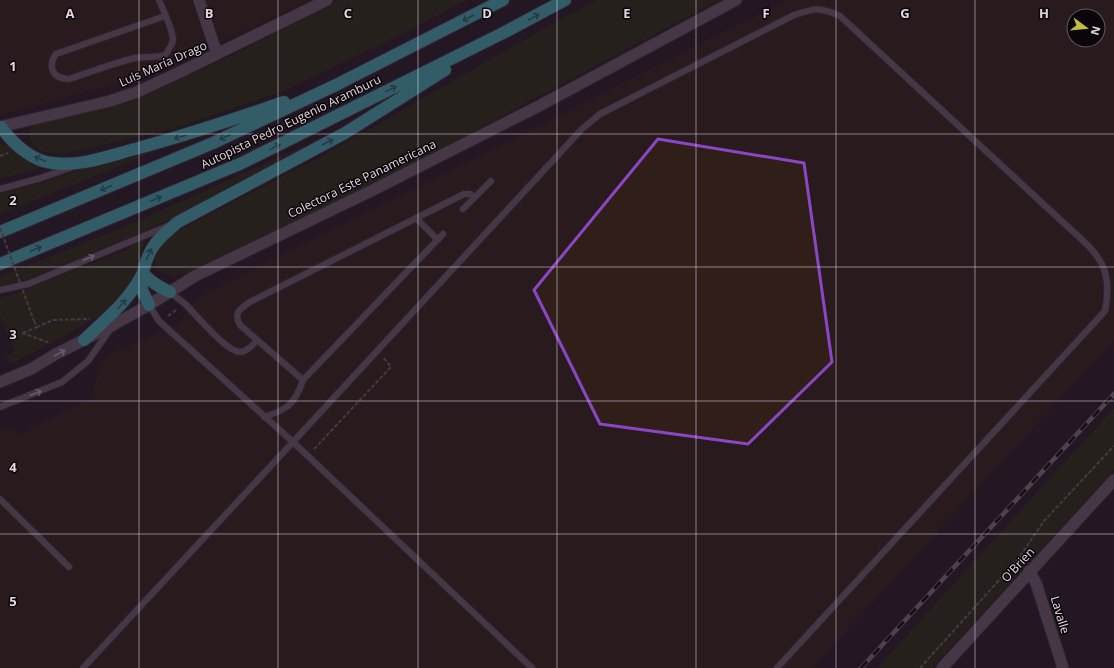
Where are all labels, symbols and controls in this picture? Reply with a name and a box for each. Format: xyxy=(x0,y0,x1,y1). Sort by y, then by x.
text: A xyxy=(66,4,75,22)
text: B xyxy=(205,4,214,22)
text: C xyxy=(344,4,352,22)
text: D xyxy=(482,4,492,22)
text: E xyxy=(623,4,631,22)
text: F xyxy=(762,4,770,22)
text: G xyxy=(900,4,910,22)
text: H xyxy=(1039,4,1049,22)
north arrow xyxy=(1066,8,1106,48)
one-way arrow xyxy=(528,12,540,20)
one-way arrow xyxy=(463,15,475,22)
text: N xyxy=(1088,25,1105,37)
street label: Luis María Drago xyxy=(116,37,210,91)
text: 1 xyxy=(9,57,17,75)
street label: Autopista Pedro Eugenio Aramburu xyxy=(198,70,384,173)
one-way arrow xyxy=(385,85,397,92)
one-way arrow xyxy=(173,133,186,141)
one-way arrow xyxy=(219,134,231,141)
street label: Colectora Este Panamericana xyxy=(285,135,439,222)
one-way arrow xyxy=(321,137,333,145)
one-way arrow xyxy=(269,142,281,150)
one-way arrow xyxy=(35,155,47,163)
one-way arrow xyxy=(100,185,112,192)
text: 2 xyxy=(9,191,17,209)
one-way arrow xyxy=(150,195,162,202)
one-way arrow xyxy=(30,245,42,252)
one-way arrow xyxy=(146,249,153,261)
one-way arrow xyxy=(83,254,95,262)
one-way arrow xyxy=(118,298,127,309)
text: 3 xyxy=(9,325,17,343)
one-way arrow xyxy=(54,348,66,356)
one-way arrow xyxy=(30,388,42,396)
text: 4 xyxy=(9,458,17,476)
street label: O'Brien xyxy=(997,544,1038,586)
text: 5 xyxy=(9,592,17,610)
street label: Lavalle xyxy=(1047,594,1074,636)

